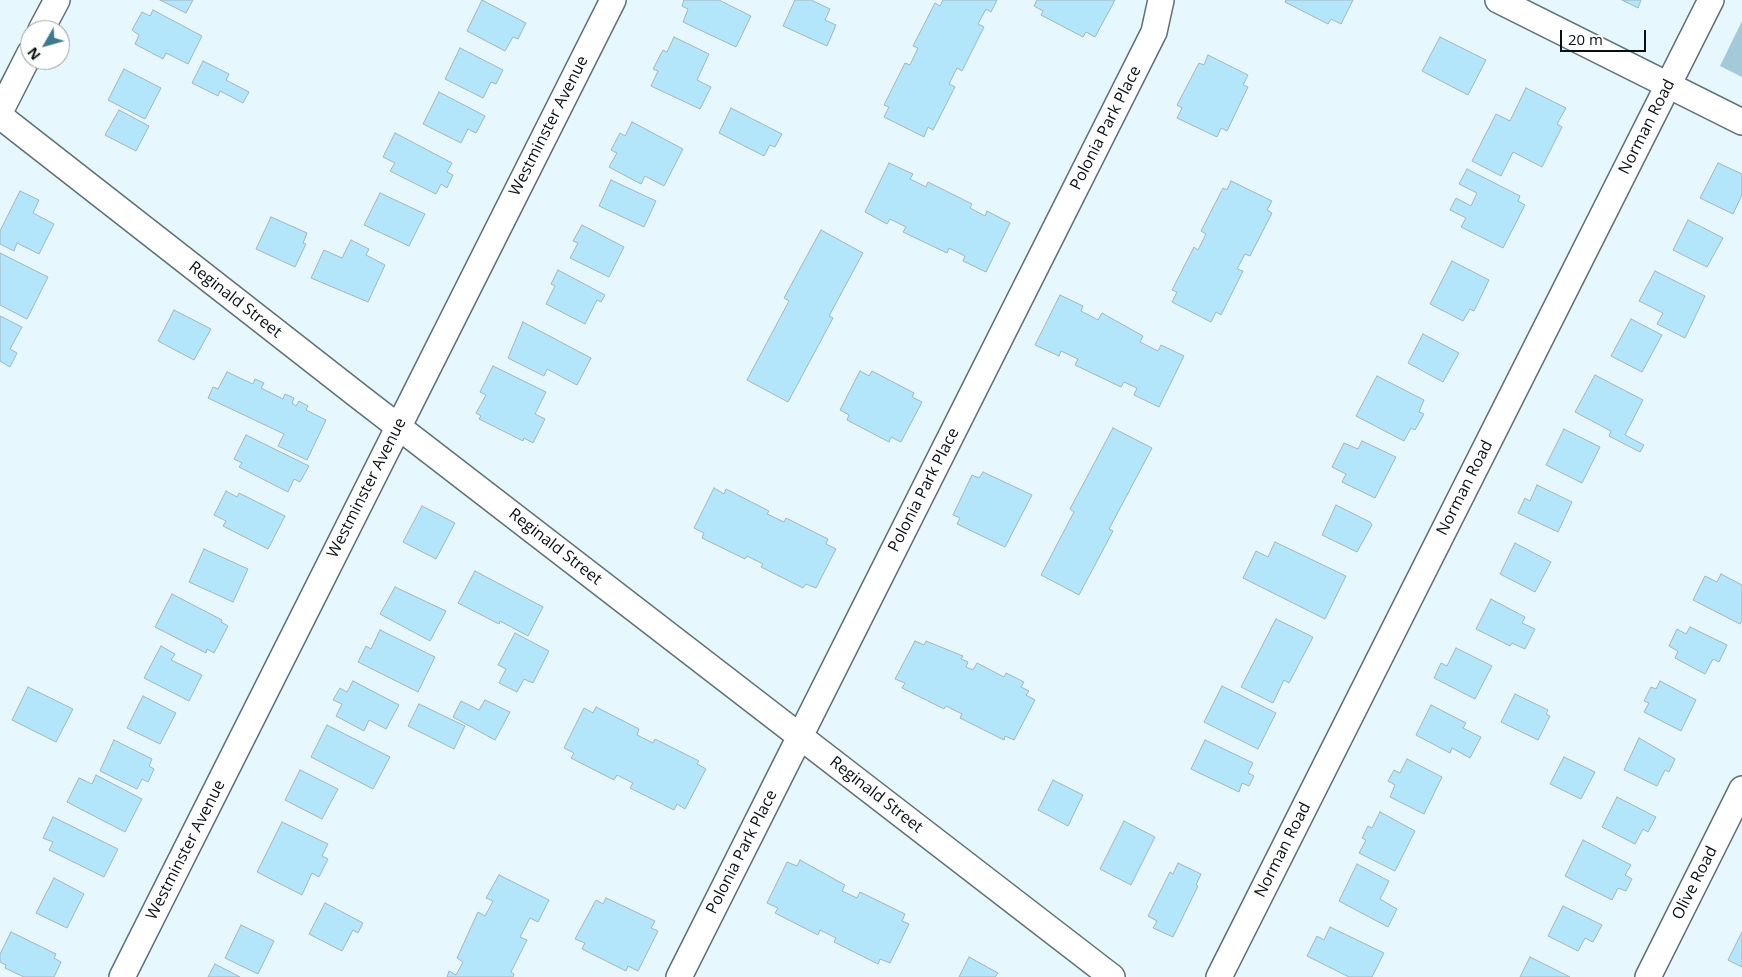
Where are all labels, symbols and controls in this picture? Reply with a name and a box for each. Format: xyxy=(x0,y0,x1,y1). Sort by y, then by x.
north arrow xyxy=(20,20,70,70)
scale bar xyxy=(1562,20,1648,52)
text: 20 m xyxy=(1568,29,1603,49)
text: N xyxy=(23,44,45,64)
street label: Westminster Avenue xyxy=(505,53,593,199)
street label: Polonia Park Place xyxy=(1066,63,1146,193)
street label: Norman Road xyxy=(1615,76,1679,178)
street label: Reginald Street xyxy=(185,258,285,342)
street label: Westminster Avenue xyxy=(323,415,411,561)
street label: Polonia Park Place xyxy=(884,425,964,555)
street label: Norman Road xyxy=(1433,437,1497,539)
street label: Reginald Street xyxy=(505,505,605,589)
street label: Reginald Street xyxy=(826,753,926,837)
street label: Westminster Avenue xyxy=(142,777,230,923)
street label: Polonia Park Place xyxy=(702,787,782,917)
street label: Norman Road xyxy=(1251,799,1315,901)
street label: Olive Road xyxy=(1668,843,1722,923)

